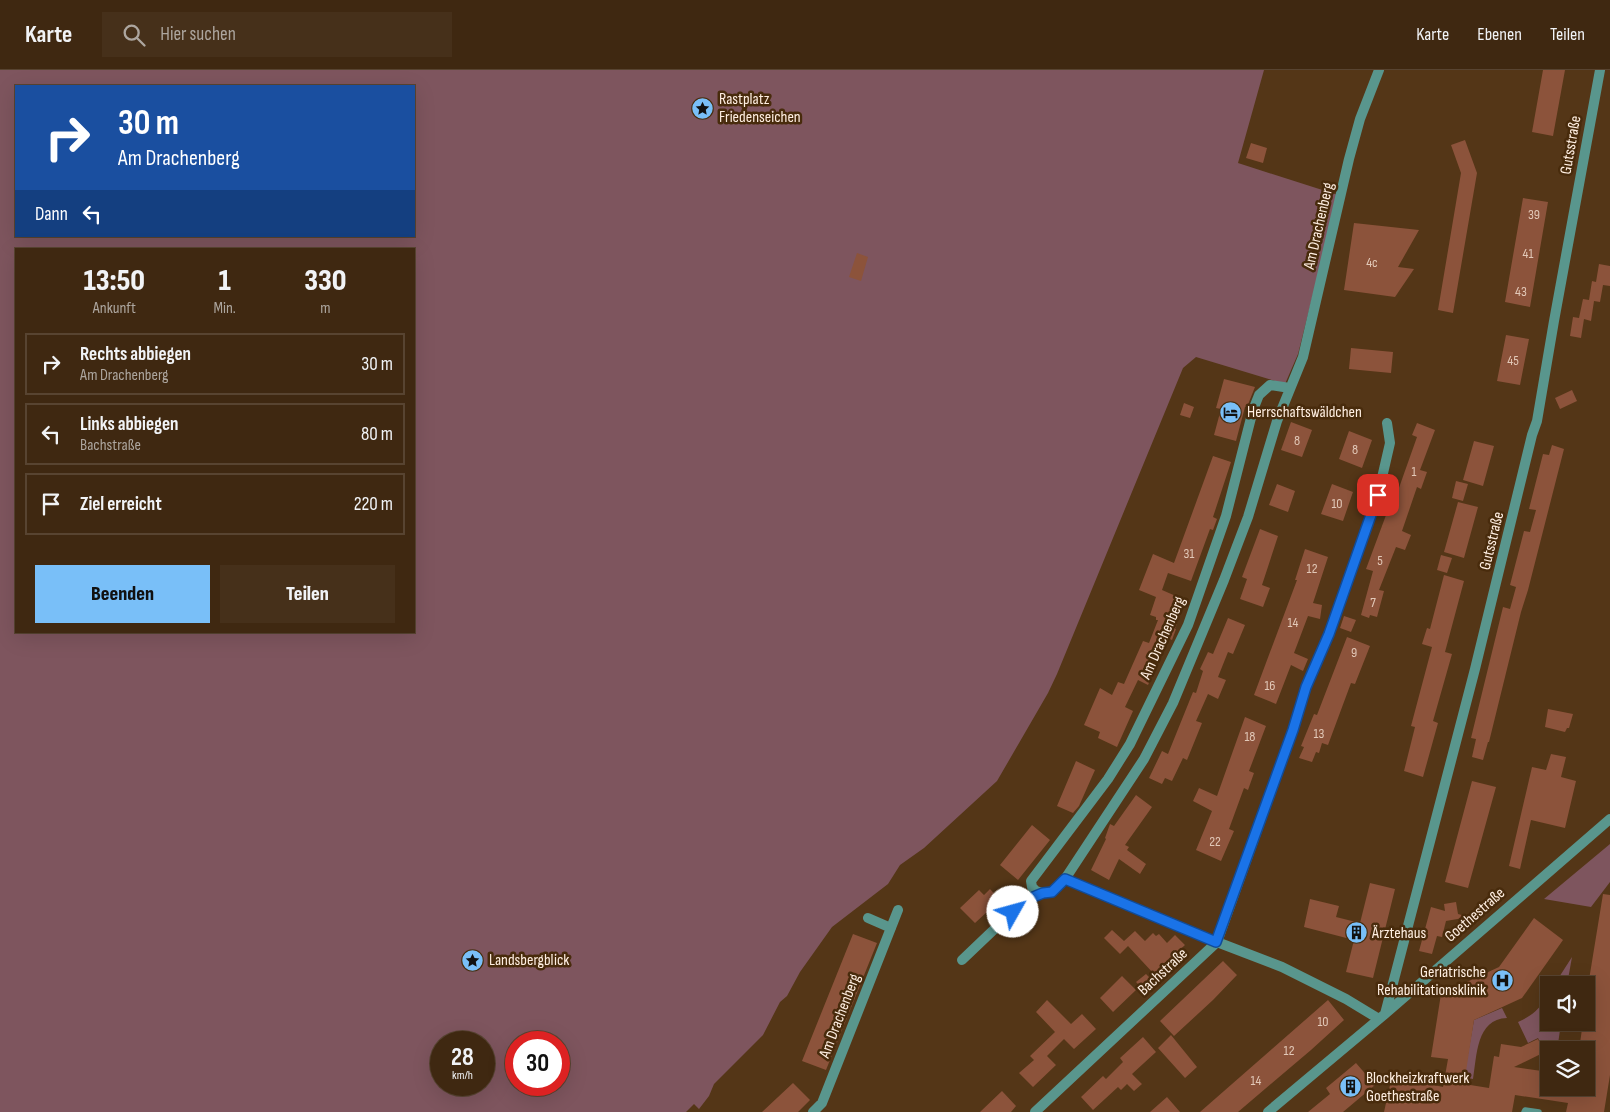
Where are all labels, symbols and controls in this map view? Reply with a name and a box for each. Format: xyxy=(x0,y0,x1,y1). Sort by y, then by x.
search box xyxy=(102,12,452,57)
text: Karte xyxy=(25,20,72,49)
icon: search xyxy=(120,21,148,49)
text: Hier suchen xyxy=(160,23,236,46)
text: Karte xyxy=(1416,24,1449,45)
text: Ebenen xyxy=(1477,24,1522,45)
text: Teilen xyxy=(1550,24,1585,45)
place label: Rastplatz Friedenseichen xyxy=(719,90,801,127)
place icon: Rastplatz Friedenseichen xyxy=(691,96,715,120)
text: 30 m xyxy=(118,102,179,145)
icon: right xyxy=(35,105,100,170)
street label: Gutsstraße xyxy=(1556,114,1586,176)
text: Am Drachenberg xyxy=(118,145,240,172)
street label: Am Drachenberg xyxy=(1300,181,1338,272)
icon: left xyxy=(78,200,106,228)
text: Dann xyxy=(35,203,68,226)
house number: 39 xyxy=(1528,206,1540,223)
house number: 41 xyxy=(1523,245,1533,262)
house number: 4c xyxy=(1366,254,1378,271)
text: 13:50 xyxy=(83,263,145,299)
text: 1 xyxy=(218,263,231,299)
text: 330 xyxy=(304,263,347,299)
house number: 43 xyxy=(1515,283,1527,300)
text: Ankunft xyxy=(93,299,136,318)
text: Min. xyxy=(213,299,236,318)
text: m xyxy=(320,299,331,318)
text: Rechts abbiegen xyxy=(80,343,191,366)
icon: right xyxy=(37,350,65,378)
house number: 45 xyxy=(1507,352,1519,369)
text: 30 m xyxy=(361,353,393,376)
text: Am Drachenberg xyxy=(80,366,168,385)
hotel icon: Herrschaftswäldchen xyxy=(1219,400,1243,424)
place label: Herrschaftswäldchen xyxy=(1247,403,1362,422)
text: Links abbiegen xyxy=(80,413,178,436)
icon: left xyxy=(37,420,65,448)
text: 80 m xyxy=(361,423,393,446)
house number: 8 xyxy=(1294,432,1300,449)
text: Bachstraße xyxy=(80,436,141,455)
house number: 8 xyxy=(1352,441,1358,458)
house number: 1 xyxy=(1412,463,1417,480)
pin xyxy=(1357,474,1399,516)
icon: arrive xyxy=(1364,481,1392,509)
icon: arrive xyxy=(37,490,65,518)
text: Ziel erreicht xyxy=(80,493,162,516)
text: 220 m xyxy=(354,493,393,516)
house number: 10 xyxy=(1331,495,1343,512)
street label: Gutsstraße xyxy=(1476,510,1508,572)
house number: 31 xyxy=(1184,545,1194,562)
house number: 5 xyxy=(1377,552,1383,569)
house number: 12 xyxy=(1307,560,1318,577)
button: Beenden xyxy=(35,565,210,623)
button: Teilen xyxy=(220,565,395,623)
street label: Am Drachenberg xyxy=(1136,594,1190,683)
house number: 7 xyxy=(1370,594,1376,611)
house number: 14 xyxy=(1288,614,1299,631)
house number: 9 xyxy=(1351,644,1357,661)
house number: 16 xyxy=(1264,677,1276,694)
house number: 13 xyxy=(1314,725,1325,742)
house number: 18 xyxy=(1244,728,1256,745)
house number: 22 xyxy=(1209,833,1221,850)
street label: Goethestraße xyxy=(1441,884,1509,946)
position arrow xyxy=(986,885,1038,937)
building icon: Ärztehaus xyxy=(1344,921,1368,945)
place label: Ärztehaus xyxy=(1371,924,1426,943)
street label: Bachstraße xyxy=(1134,944,1192,1000)
place icon: Landsbergblick xyxy=(461,948,485,972)
place label: Landsbergblick xyxy=(489,951,569,970)
place label: Geriatrische Rehabilitationsklinik xyxy=(1377,963,1486,1000)
hospital icon: Geriatrische Rehabilitationsklinik xyxy=(1490,969,1514,993)
street label: Am Drachenberg xyxy=(815,971,865,1062)
map controls xyxy=(1540,976,1595,1096)
button: sound xyxy=(1540,976,1595,1031)
house number: 10 xyxy=(1317,1013,1329,1030)
speed limit sign: 30 xyxy=(505,1031,570,1096)
button: layers xyxy=(1540,1041,1595,1096)
text: 28 xyxy=(451,1042,474,1073)
house number: 12 xyxy=(1284,1042,1295,1059)
text: km/h xyxy=(452,1068,473,1083)
place label: Blockheizkraftwerk Goethestraße xyxy=(1366,1069,1469,1106)
house number: 14 xyxy=(1251,1072,1262,1089)
building icon: Blockheizkraftwerk Goethestraße xyxy=(1338,1075,1362,1099)

